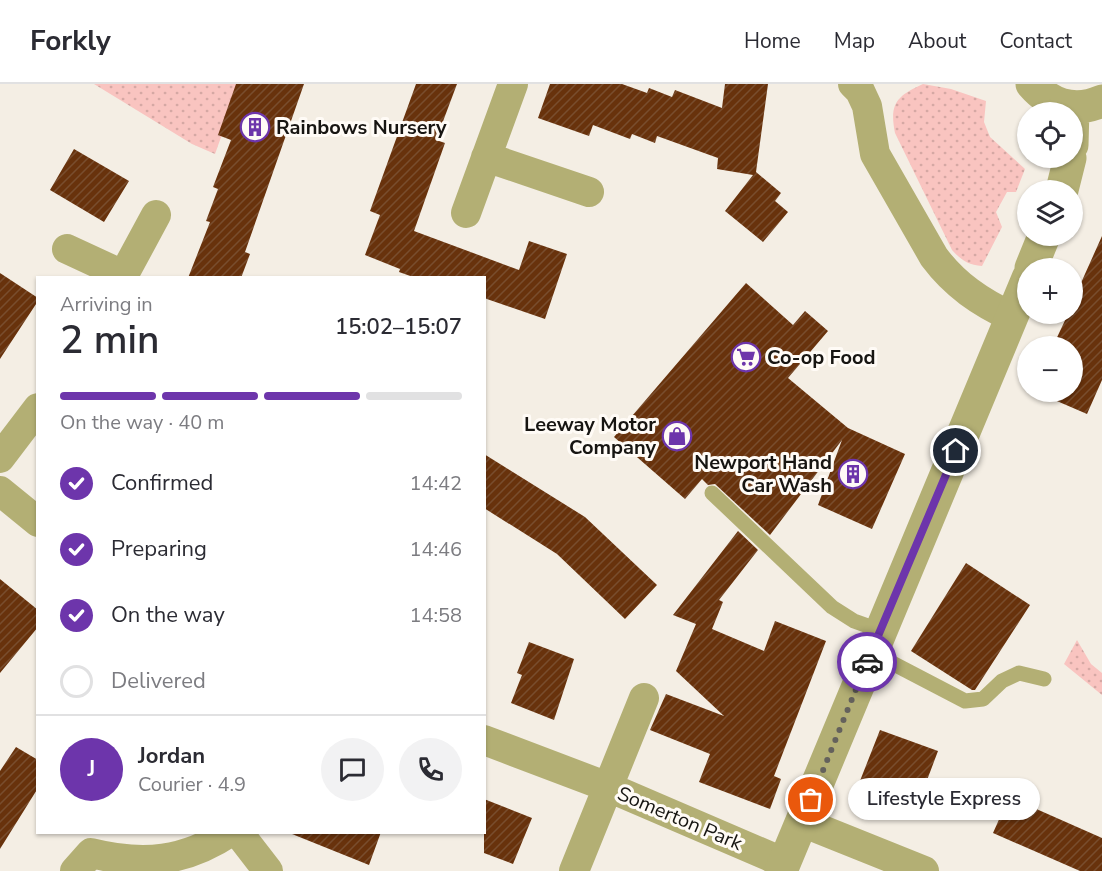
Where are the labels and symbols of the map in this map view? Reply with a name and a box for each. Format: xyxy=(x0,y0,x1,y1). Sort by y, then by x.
building icon: Rainbows Nursery xyxy=(239,111,271,143)
place label: Rainbows Nursery xyxy=(276,114,447,141)
supermarket icon: Co-op Food xyxy=(730,341,762,373)
place label: Co-op Food xyxy=(767,344,876,371)
place label: Leeway Motor Company xyxy=(524,411,656,461)
shop icon: Leeway Motor Company xyxy=(661,420,693,452)
pin xyxy=(930,425,981,476)
place label: Newport Hand Car Wash xyxy=(694,449,832,499)
building icon: Newport Hand Car Wash xyxy=(837,458,869,490)
courier xyxy=(837,632,897,692)
pin xyxy=(785,774,836,825)
callout: Lifestyle Express xyxy=(847,779,1039,821)
street label: Somerton Park xyxy=(613,780,747,857)

